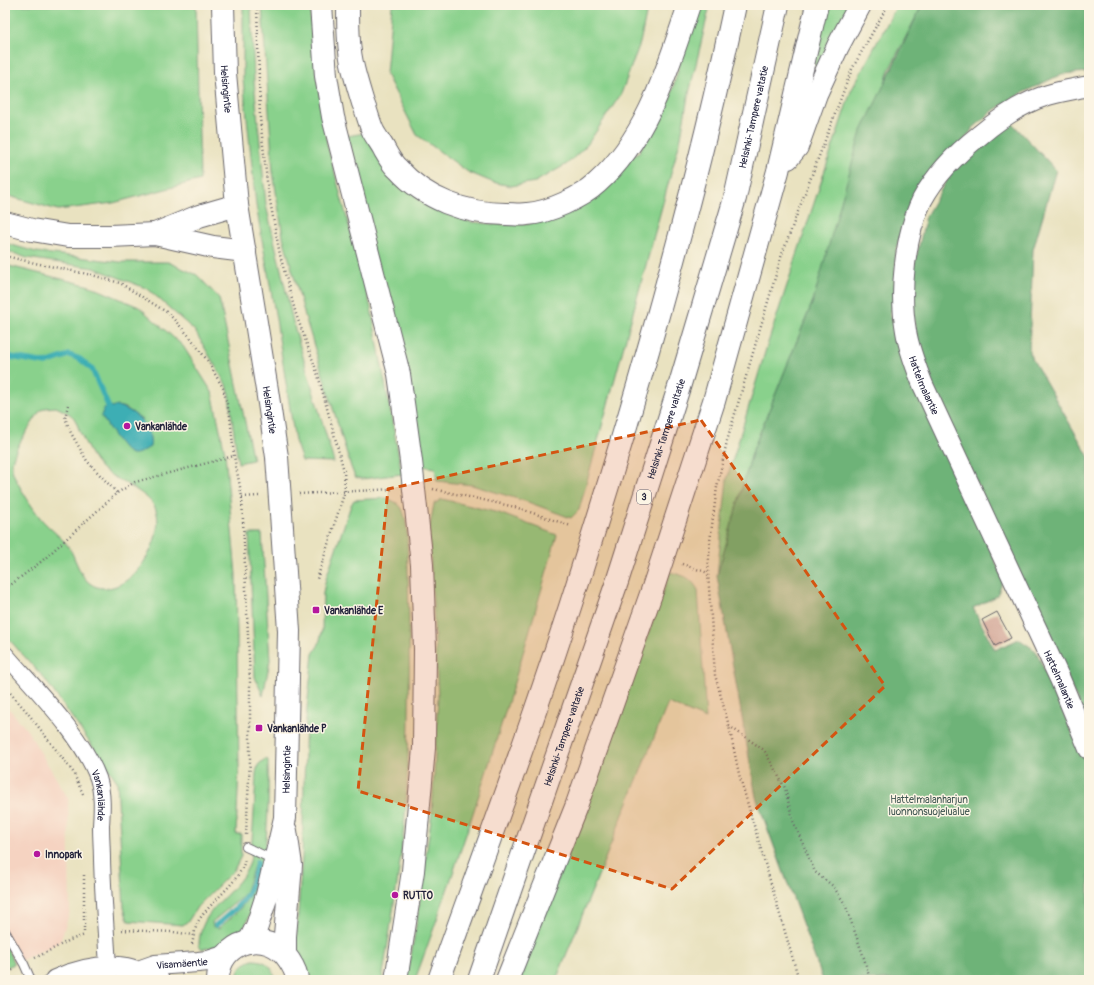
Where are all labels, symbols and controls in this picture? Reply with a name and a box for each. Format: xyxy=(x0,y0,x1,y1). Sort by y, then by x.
street label: Helsingintie xyxy=(218,65,234,114)
street label: Helsinki-Tampere valtatie xyxy=(737,65,771,170)
street label: Hattelmalantie xyxy=(906,354,941,417)
street label: Helsinki-Tampere valtatie xyxy=(645,377,688,481)
street label: Helsingintie xyxy=(259,385,278,435)
marker: Vankanlähde xyxy=(122,421,132,431)
place label: Vankanlähde xyxy=(135,421,188,433)
road number: 3 xyxy=(637,490,651,504)
marker: Vankanlähde E xyxy=(311,605,321,615)
place label: Vankanlähde E xyxy=(324,605,384,617)
street label: Hattelmalantie xyxy=(1040,649,1077,711)
street label: Helsinki-Tampere valtatie xyxy=(542,685,587,788)
marker: Vankanlähde P xyxy=(254,723,264,733)
place label: Vankanlähde P xyxy=(267,723,327,735)
street label: Helsingintie xyxy=(281,745,294,794)
street label: Vankanlähde xyxy=(88,768,107,821)
park label: Hattelmalanharjun luonnonsuojelualue xyxy=(888,794,970,818)
marker: Innopark xyxy=(32,849,42,859)
place label: Innopark xyxy=(45,849,83,861)
marker: RUTTO xyxy=(390,890,400,900)
place label: RUTTO xyxy=(403,890,434,902)
street label: Visamäentie xyxy=(156,956,208,972)

